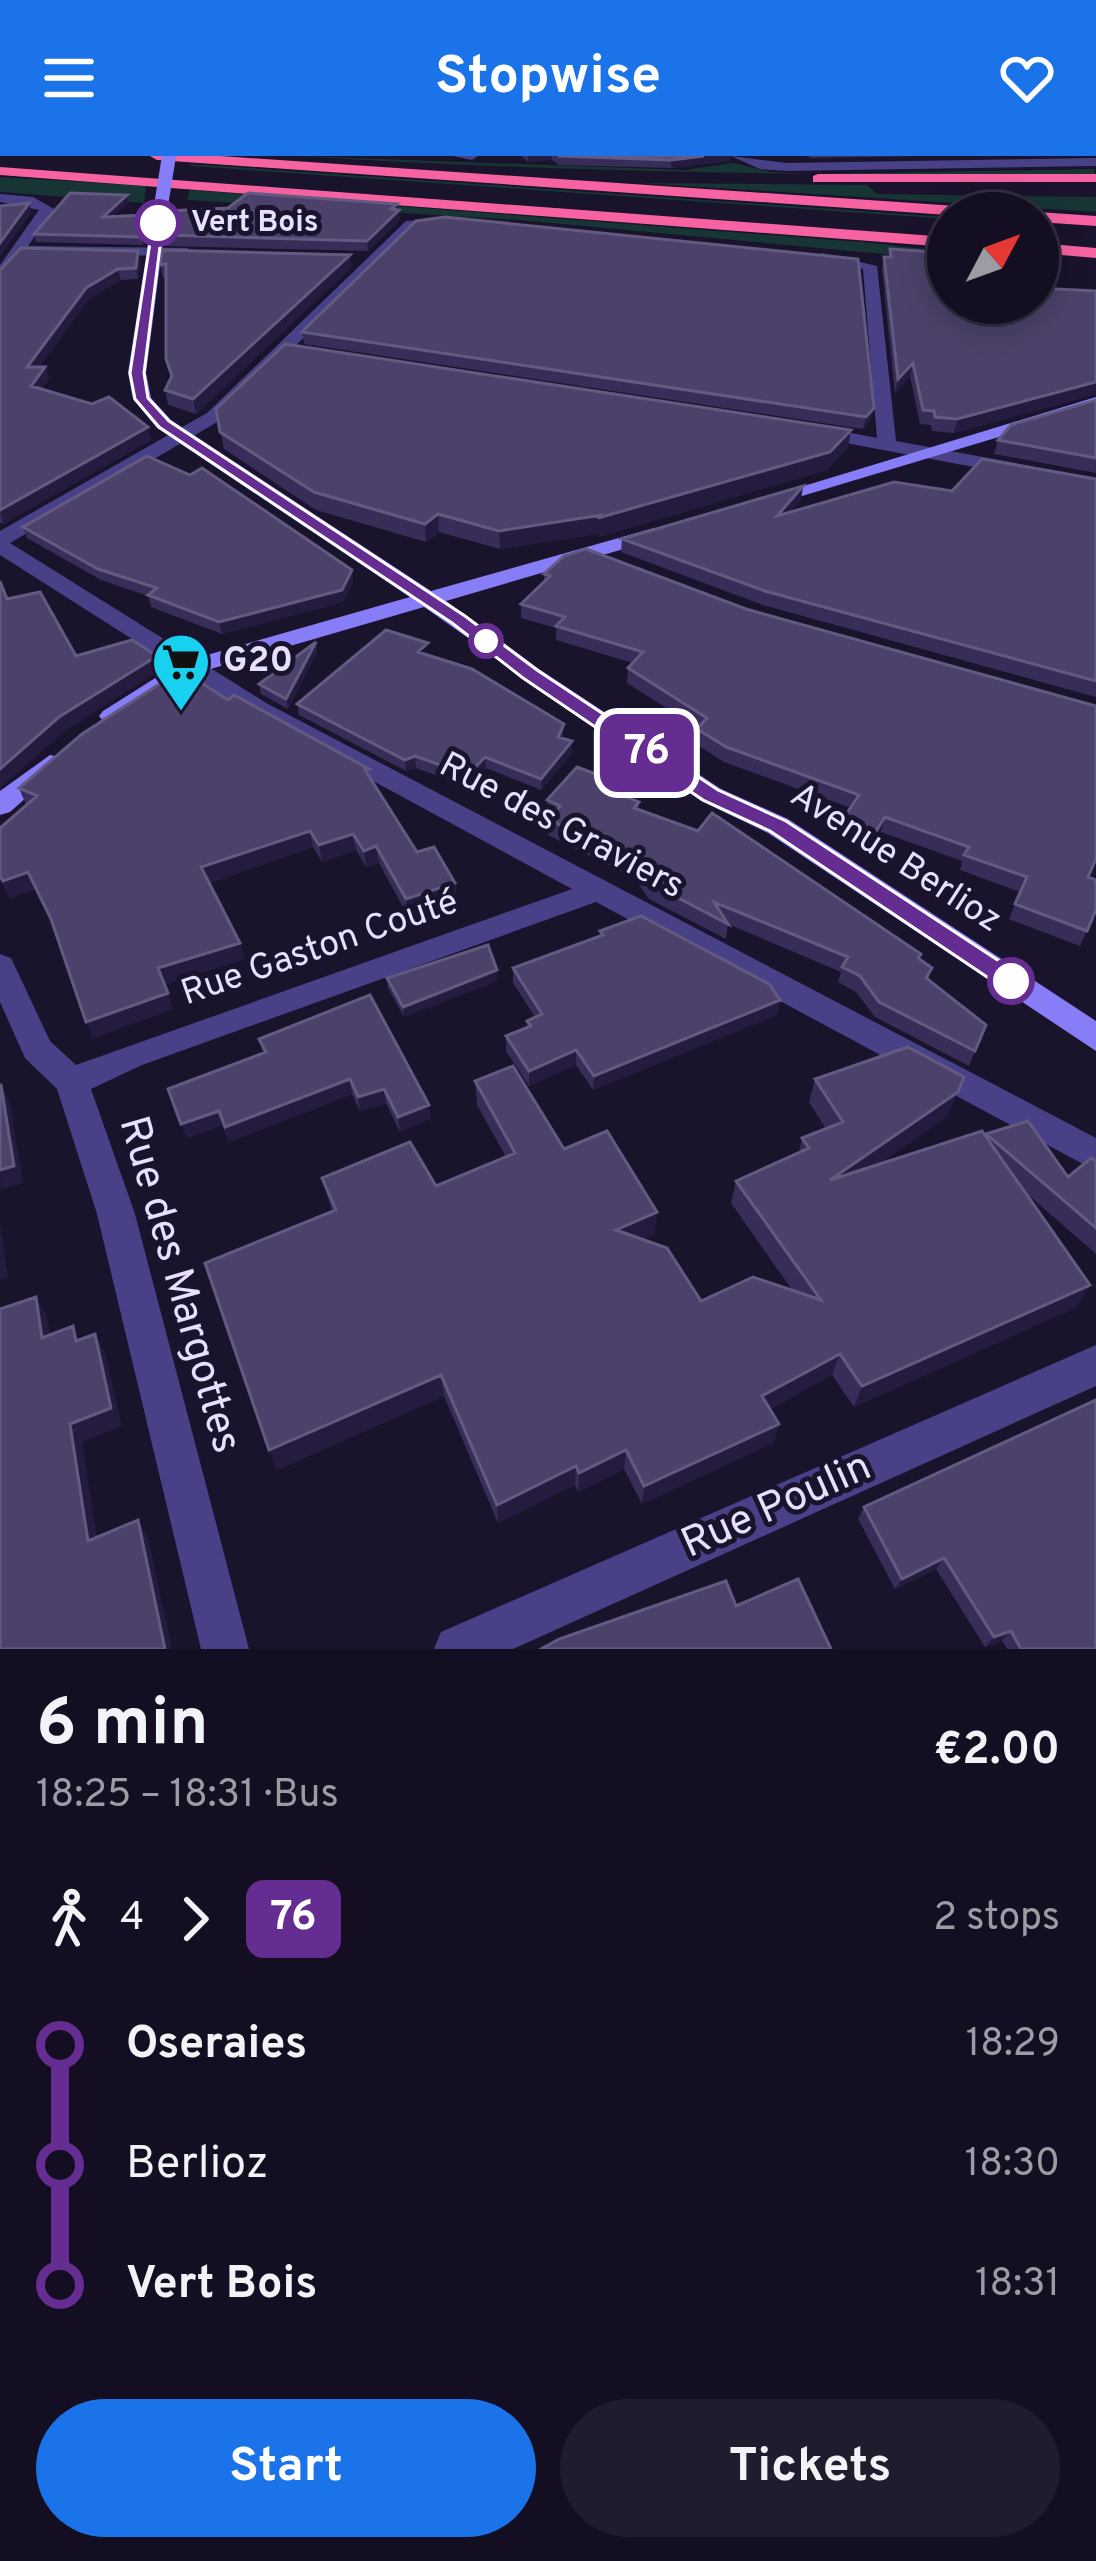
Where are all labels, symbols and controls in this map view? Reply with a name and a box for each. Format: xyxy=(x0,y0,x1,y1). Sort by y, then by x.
text: Stopwise xyxy=(435,44,661,113)
icon: menu xyxy=(36,45,102,111)
icon: heart xyxy=(994,45,1060,111)
north arrow xyxy=(927,192,1059,324)
map controls xyxy=(927,192,1059,324)
marker: Vert Bois xyxy=(136,201,180,245)
place label: Vert Bois xyxy=(191,205,319,242)
unlabelled marker xyxy=(470,625,502,657)
supermarket icon: G20 xyxy=(150,631,212,713)
place label: G20 xyxy=(223,639,293,685)
line badge: 76 xyxy=(593,714,701,792)
text: 76 xyxy=(624,726,670,779)
street label: Rue des Graviers xyxy=(431,743,691,911)
street label: Avenue Berlioz xyxy=(781,774,1009,944)
street label: Rue Gaston Couté xyxy=(175,880,465,1018)
unlabelled marker xyxy=(989,959,1033,1003)
street label: Rue des Margottes xyxy=(105,1110,251,1460)
street label: Rue Poulin xyxy=(674,1442,880,1572)
text: 6 min xyxy=(36,1685,209,1768)
text: €2.00 xyxy=(934,1723,1060,1780)
text: 18:25 – 18:31 · Bus xyxy=(36,1772,339,1821)
icon: walk xyxy=(36,1886,102,1952)
icon: forward xyxy=(162,1886,228,1952)
text: 76 xyxy=(270,1892,317,1945)
text: 4 xyxy=(120,1895,144,1944)
text: 2 stops xyxy=(933,1895,1060,1944)
text: Oseraies xyxy=(126,2017,307,2074)
text: 18:29 xyxy=(966,2021,1060,2070)
text: Berlioz xyxy=(126,2137,268,2194)
text: 18:30 xyxy=(965,2141,1060,2190)
text: Vert Bois xyxy=(126,2257,317,2314)
text: 18:31 xyxy=(975,2261,1060,2310)
button: Start xyxy=(36,2399,536,2537)
button: Tickets xyxy=(560,2399,1060,2537)

